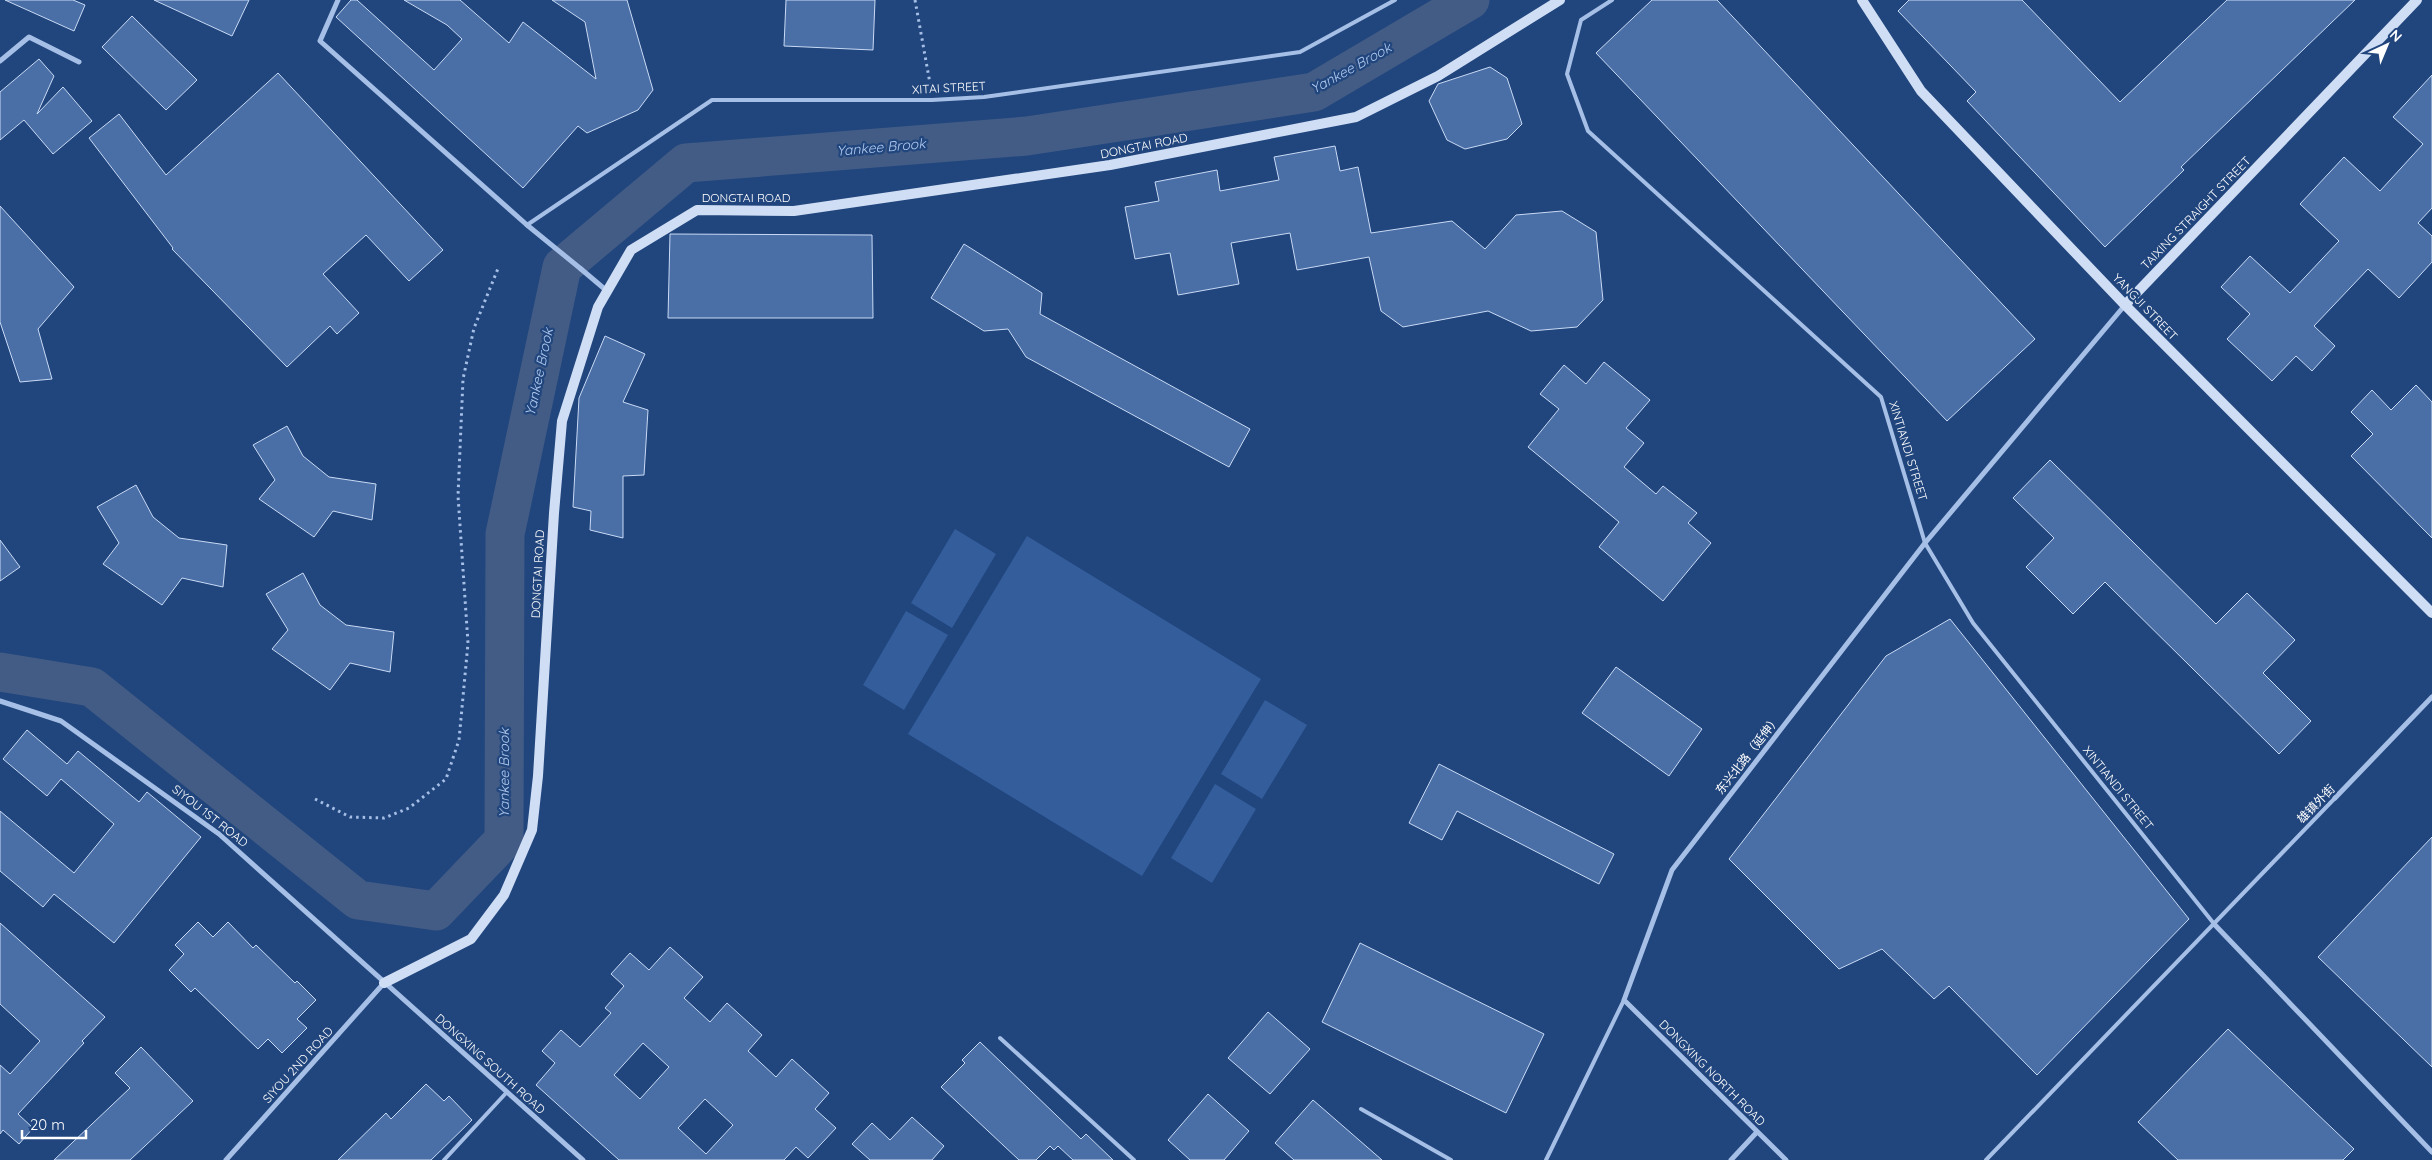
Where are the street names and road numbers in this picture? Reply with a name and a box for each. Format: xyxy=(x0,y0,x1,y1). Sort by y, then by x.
street label: XITAI STREET xyxy=(912,78,986,97)
street label: DONGTAI ROAD xyxy=(1099,130,1189,161)
street label: TAIXING STRAIGHT STREET xyxy=(2138,153,2254,272)
street label: DONGTAI ROAD xyxy=(702,190,791,205)
street label: YANGJI STREET xyxy=(2110,270,2181,343)
street label: XINTIANDI STREET xyxy=(1886,399,1931,503)
street label: DONGTAI ROAD xyxy=(528,529,547,619)
street label: 东兴北路（延伸） xyxy=(1712,712,1783,797)
street label: XINTIANDI STREET xyxy=(2080,743,2157,833)
street label: SIYOU 1ST ROAD xyxy=(169,781,252,850)
street label: 雄镇外街 xyxy=(2294,781,2338,826)
street label: DONGXING SOUTH ROAD xyxy=(432,1010,549,1117)
street label: DONGXING NORTH ROAD xyxy=(1656,1016,1769,1129)
street label: SIYOU 2ND ROAD xyxy=(259,1023,336,1106)

